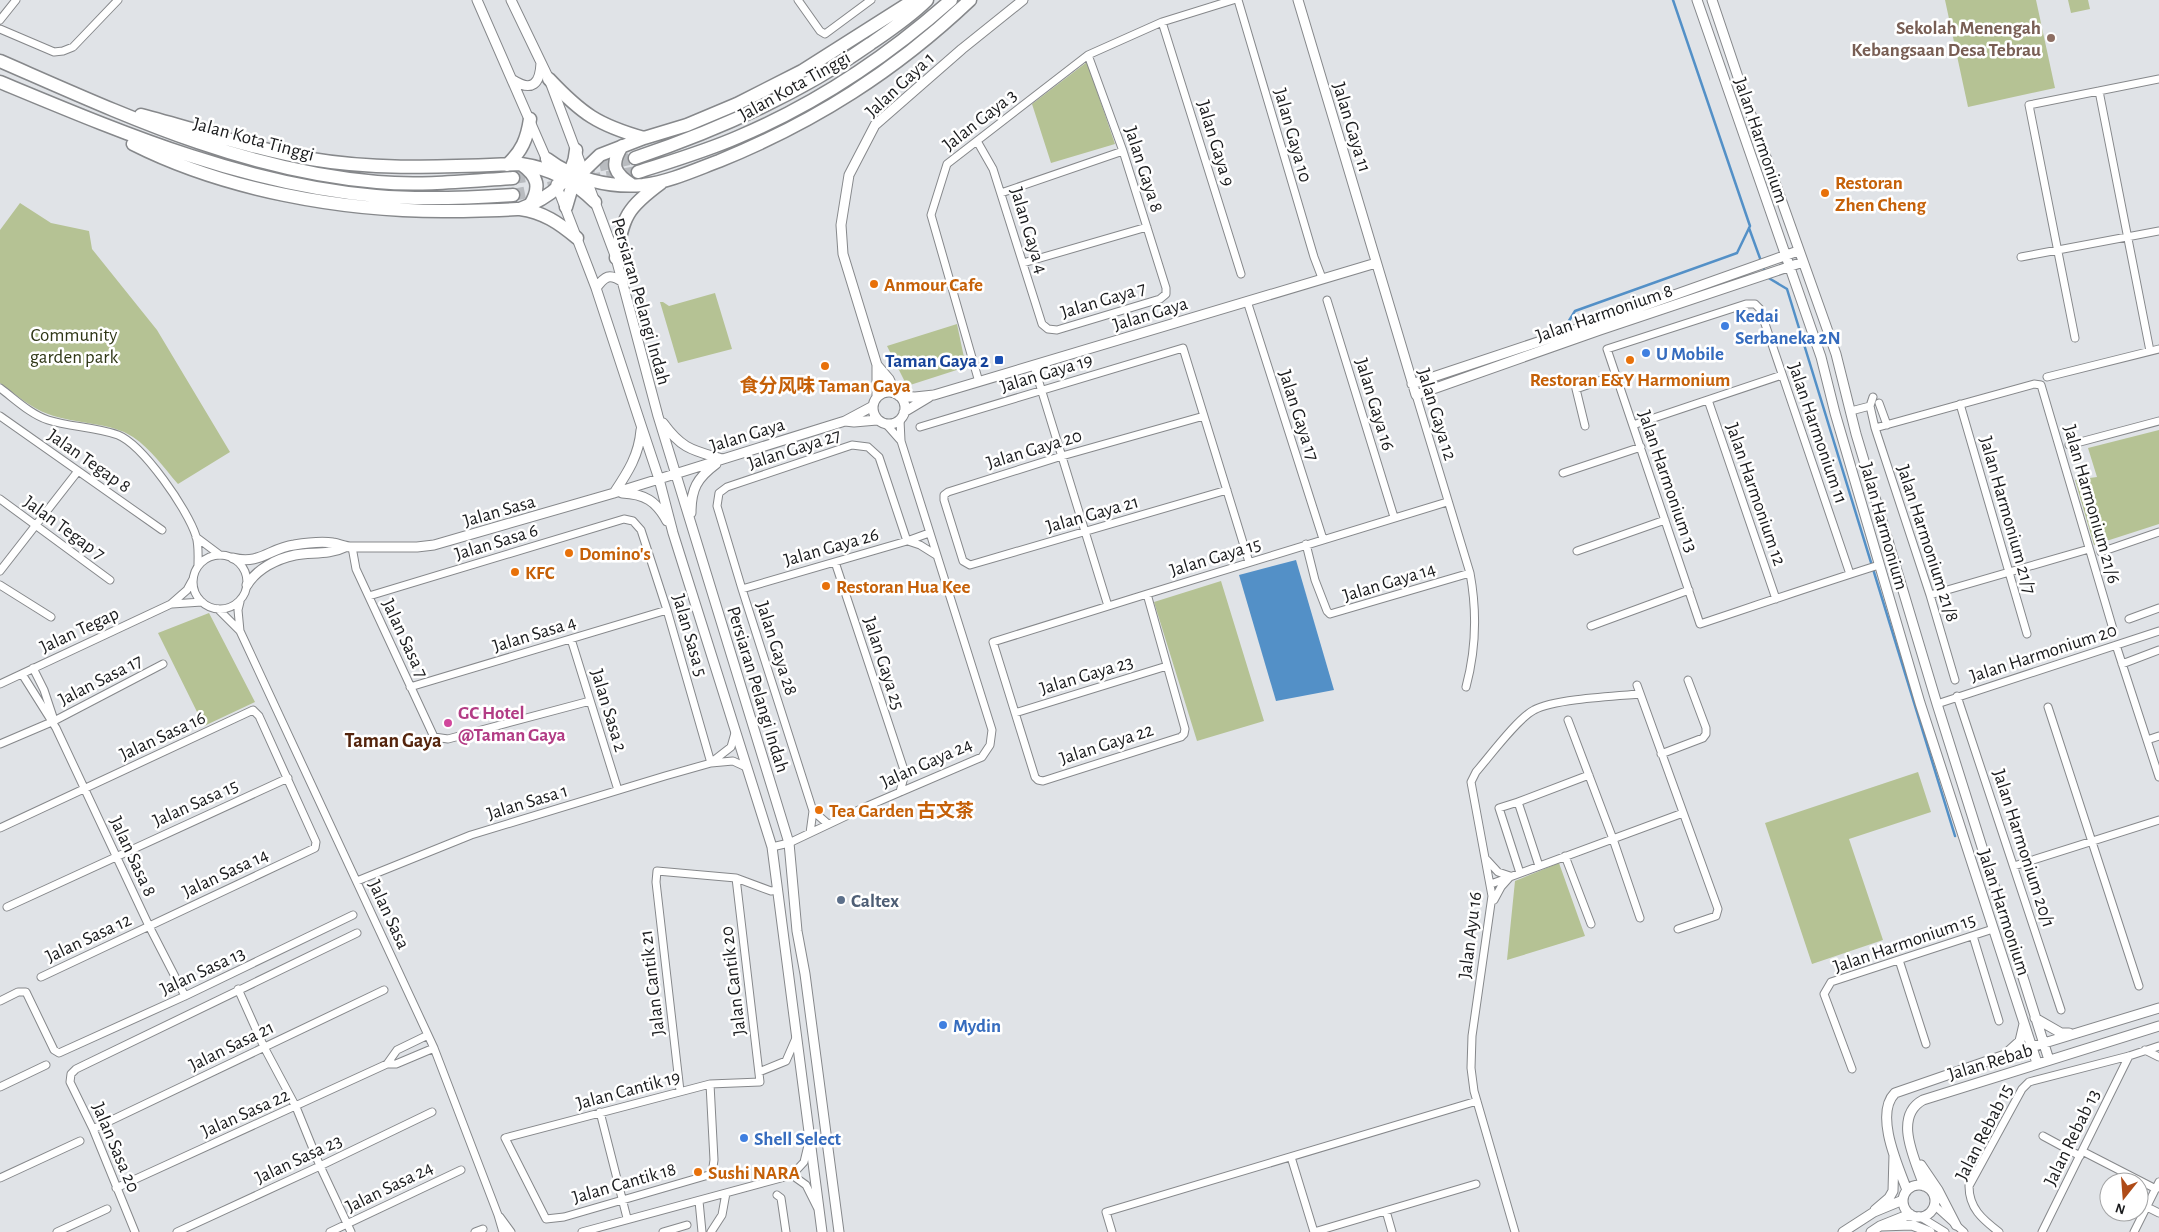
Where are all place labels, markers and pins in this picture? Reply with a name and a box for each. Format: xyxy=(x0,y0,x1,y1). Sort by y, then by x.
place label: Sekolah Menengah Kebangsaan Desa Tebrau xyxy=(1851,19,2041,60)
marker: Sekolah Menengah Kebangsaan Desa Tebrau xyxy=(2045,32,2057,44)
place label: Restoran Zhen Cheng xyxy=(1835,174,1926,215)
marker: Restoran Zhen Cheng xyxy=(1819,187,1831,199)
place label: Anmour Cafe xyxy=(884,276,983,295)
marker: Anmour Cafe xyxy=(868,278,880,290)
place label: Kedai Serbaneka 2N xyxy=(1735,307,1841,348)
marker: Kedai Serbaneka 2N xyxy=(1719,320,1731,332)
place label: U Mobile xyxy=(1656,345,1724,364)
marker: U Mobile xyxy=(1640,347,1652,359)
place label: Taman Gaya 2 xyxy=(885,352,989,371)
marker: Taman Gaya 2 xyxy=(993,354,1005,366)
marker: Restoran E&Y Harmonium xyxy=(1624,354,1636,366)
marker: 食分风味 Taman Gaya xyxy=(819,360,831,372)
place label: Restoran E&Y Harmonium xyxy=(1530,371,1730,390)
place label: 食分风味 Taman Gaya xyxy=(739,375,911,396)
place label: Domino's xyxy=(579,545,651,564)
marker: Domino's xyxy=(563,547,575,559)
place label: KFC xyxy=(525,564,555,583)
marker: KFC xyxy=(509,566,521,578)
place label: Restoran Hua Kee xyxy=(836,578,970,597)
marker: Restoran Hua Kee xyxy=(820,580,832,592)
place label: GC Hotel @Taman Gaya xyxy=(458,704,566,745)
marker: GC Hotel @Taman Gaya xyxy=(442,717,454,729)
place label: Tea Garden 古文茶 xyxy=(829,800,974,821)
marker: Tea Garden 古文茶 xyxy=(813,804,825,816)
place label: Caltex xyxy=(851,892,899,911)
marker: Caltex xyxy=(835,894,847,906)
place label: Mydin xyxy=(953,1017,1001,1036)
marker: Mydin xyxy=(937,1019,949,1031)
place label: Shell Select xyxy=(754,1130,842,1149)
marker: Shell Select xyxy=(738,1132,750,1144)
place label: Sushi NARA xyxy=(708,1164,800,1183)
marker: Sushi NARA xyxy=(692,1166,704,1178)

